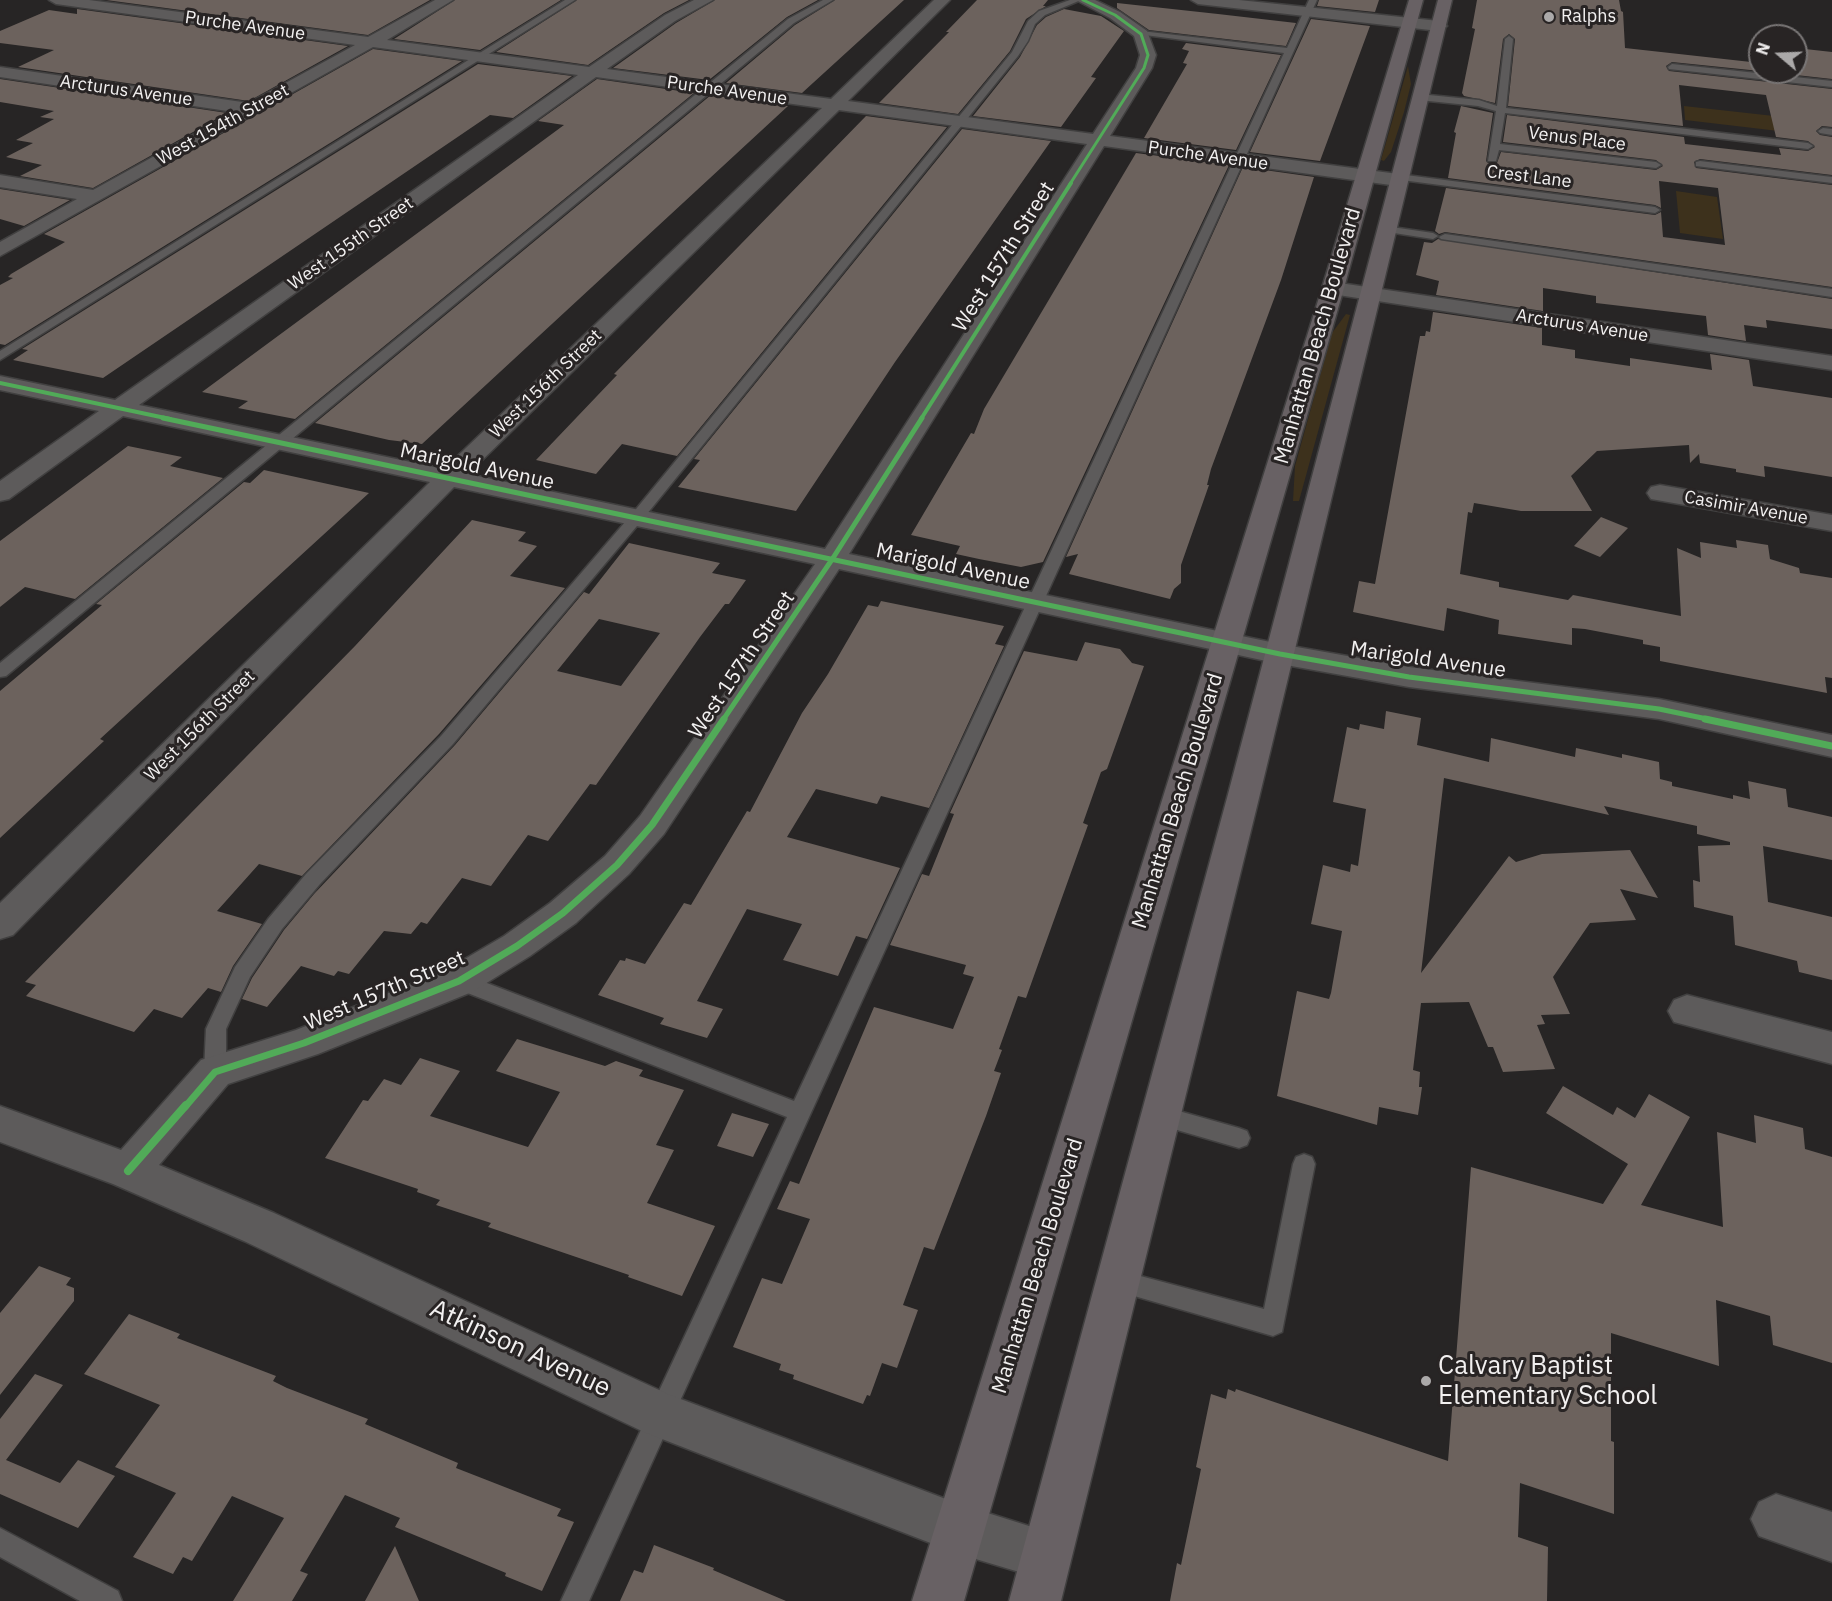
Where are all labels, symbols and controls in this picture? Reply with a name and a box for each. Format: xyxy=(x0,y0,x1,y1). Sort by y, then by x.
place label: Ralphs xyxy=(1561,6,1616,28)
street label: Purche Avenue xyxy=(184,7,306,45)
marker: Ralphs xyxy=(1542,10,1556,24)
north arrow xyxy=(1748,24,1808,84)
text: N xyxy=(1752,40,1774,58)
street label: Arcturus Avenue xyxy=(58,71,194,111)
street label: Purche Avenue xyxy=(666,72,788,110)
street label: West 154th Street xyxy=(153,80,293,170)
street label: Venus Place xyxy=(1527,122,1627,156)
street label: Purche Avenue xyxy=(1147,137,1269,175)
street label: Crest Lane xyxy=(1485,161,1573,193)
street label: West 157th Street xyxy=(948,177,1060,337)
street label: West 155th Street xyxy=(284,193,418,295)
street label: Manhattan Beach Boulevard xyxy=(1269,205,1367,467)
street label: Arcturus Avenue xyxy=(1514,305,1650,347)
street label: West 156th Street xyxy=(485,325,607,443)
street label: Marigold Avenue xyxy=(398,438,556,496)
street label: Casimir Avenue xyxy=(1682,486,1810,530)
street label: Marigold Avenue xyxy=(874,538,1032,596)
street label: West 157th Street xyxy=(683,587,801,743)
street label: Marigold Avenue xyxy=(1349,637,1507,683)
street label: West 156th Street xyxy=(140,666,260,786)
street label: Manhattan Beach Boulevard xyxy=(1127,670,1229,932)
street label: West 157th Street xyxy=(301,946,469,1036)
street label: Manhattan Beach Boulevard xyxy=(987,1135,1089,1397)
street label: Atkinson Avenue xyxy=(425,1294,615,1404)
place label: Calvary Baptist Elementary School xyxy=(1438,1350,1657,1412)
marker: Calvary Baptist Elementary School xyxy=(1419,1374,1433,1388)

